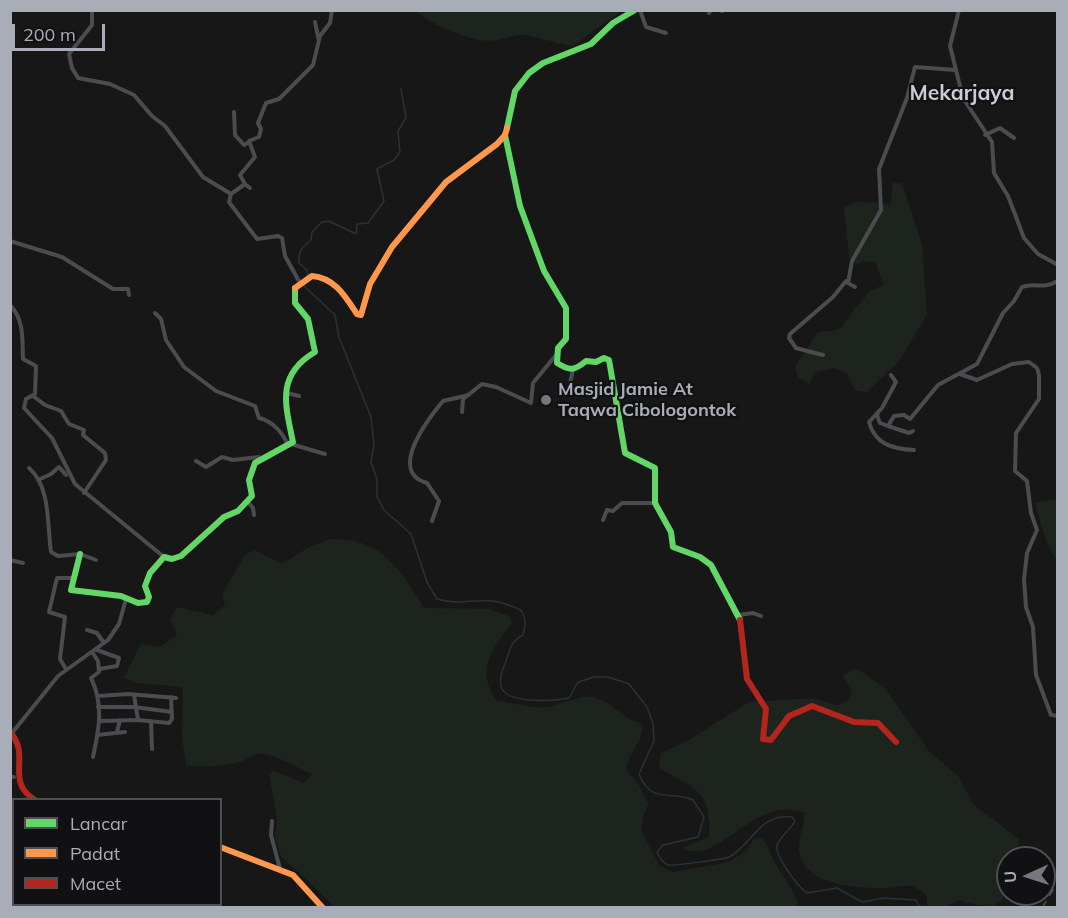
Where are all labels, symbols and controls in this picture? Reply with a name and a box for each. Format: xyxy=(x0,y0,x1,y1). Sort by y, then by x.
scale bar xyxy=(15,12,108,50)
text: 200 m xyxy=(23,23,76,46)
district label: Mekarjaya xyxy=(909,81,1015,107)
place label: Masjid Jamie At Taqwa Cibologontok xyxy=(558,379,736,422)
marker: Masjid Jamie At Taqwa Cibologontok xyxy=(539,393,553,407)
legend xyxy=(12,798,222,906)
text: Lancar xyxy=(70,812,127,835)
text: Padat xyxy=(70,842,120,865)
north arrow xyxy=(996,846,1056,906)
text: U xyxy=(1000,870,1020,883)
text: Macet xyxy=(70,872,121,895)

